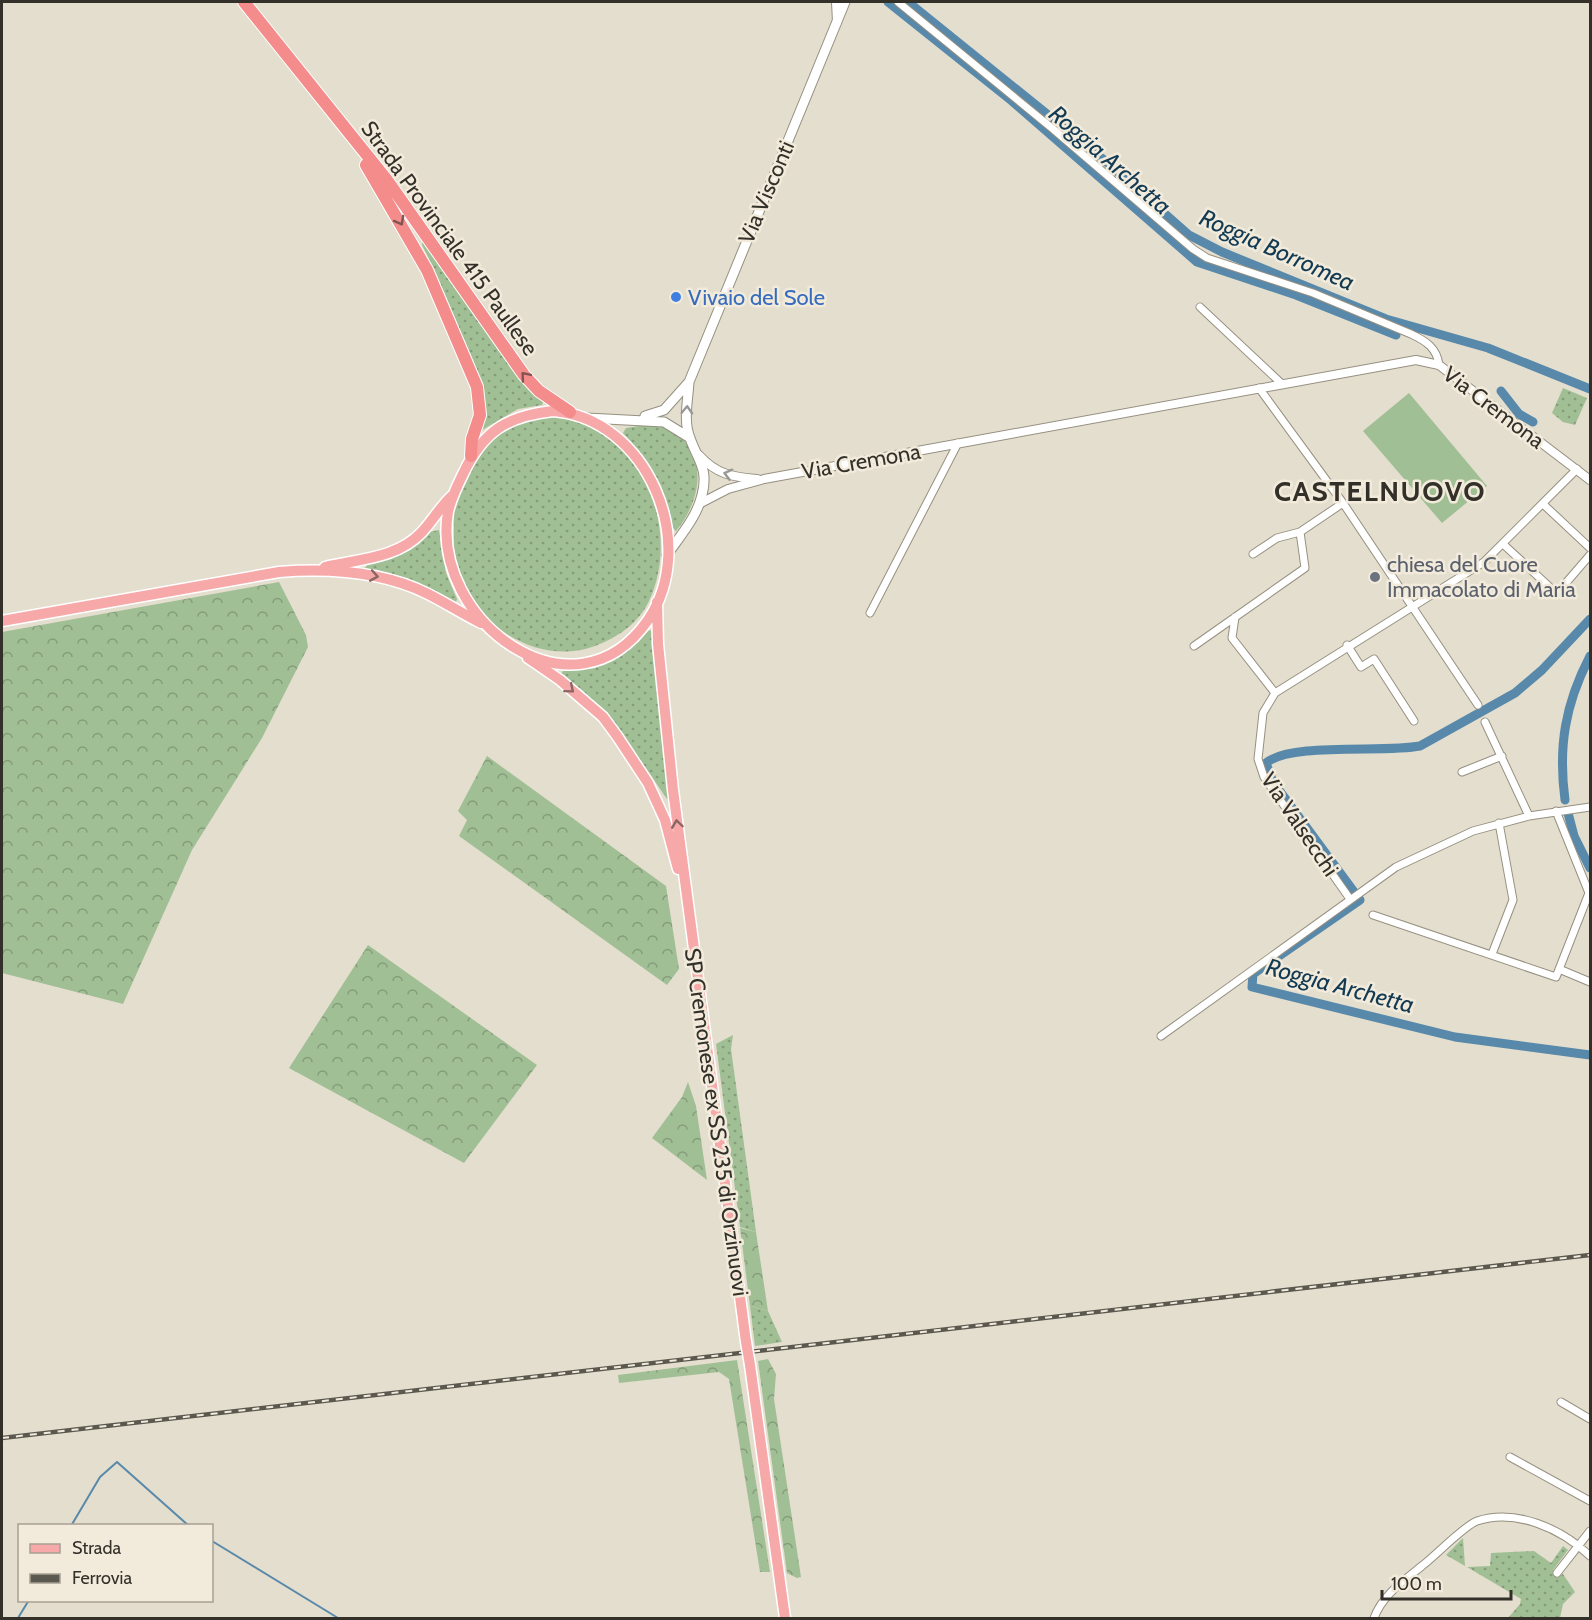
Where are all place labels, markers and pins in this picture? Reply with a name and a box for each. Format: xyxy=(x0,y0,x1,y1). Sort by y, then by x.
place label: Vivaio del Sole xyxy=(688,284,825,311)
marker: Vivaio del Sole xyxy=(669,290,683,304)
place label: chiesa del Cuore Immacolato di Maria xyxy=(1387,551,1576,603)
marker: chiesa del Cuore Immacolato di Maria xyxy=(1368,570,1382,584)

